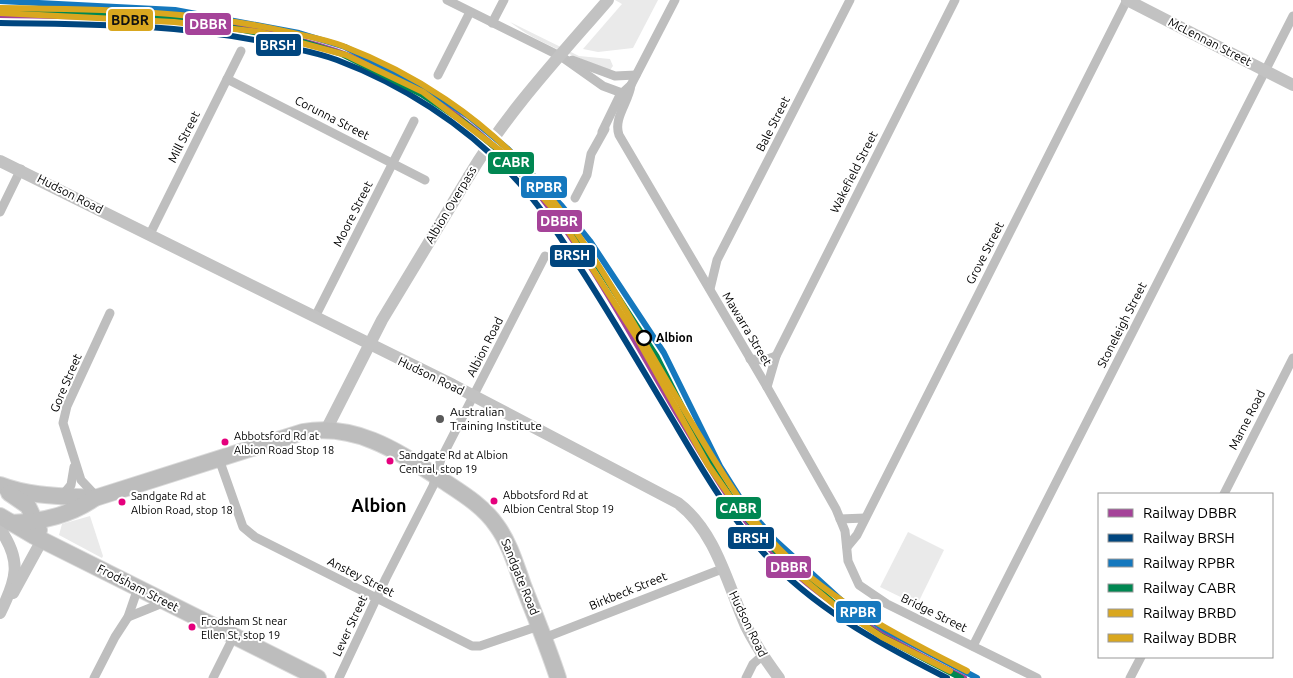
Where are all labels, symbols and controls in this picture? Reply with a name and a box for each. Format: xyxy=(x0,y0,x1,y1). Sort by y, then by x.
line badge: BDBR xyxy=(107,8,154,32)
text: BDBR xyxy=(111,12,149,28)
line badge: DBBR xyxy=(184,12,232,36)
street label: McLennan Street xyxy=(1166,15,1254,68)
text: DBBR xyxy=(189,16,227,32)
line badge: BRSH xyxy=(255,33,302,57)
text: BRSH xyxy=(260,37,296,53)
street label: Corunna Street xyxy=(293,93,372,142)
street label: Bale Street xyxy=(753,94,792,153)
street label: Mill Street xyxy=(165,109,202,165)
street label: Wakefield Street xyxy=(827,128,880,215)
line badge: CABR xyxy=(487,151,535,175)
text: CABR xyxy=(492,154,530,170)
street label: Albion Overpass xyxy=(422,164,479,246)
street label: Hudson Road xyxy=(35,171,105,216)
line badge: RPBR xyxy=(520,175,568,199)
street label: Moore Street xyxy=(330,179,375,249)
text: RPBR xyxy=(526,179,562,195)
line badge: DBBR xyxy=(536,209,583,233)
text: DBBR xyxy=(540,213,578,229)
street label: Grove Street xyxy=(963,219,1006,286)
line badge: BRSH xyxy=(549,244,596,268)
text: BRSH xyxy=(554,247,590,263)
street label: Stoneleigh Street xyxy=(1094,280,1149,370)
street label: Mawarra Street xyxy=(720,290,775,368)
street label: Albion Road xyxy=(464,315,505,379)
marker: Albion xyxy=(636,330,652,346)
place label: Albion xyxy=(656,331,693,344)
street label: Gore Street xyxy=(47,351,84,414)
street label: Hudson Road xyxy=(396,354,466,397)
street label: Marne Road xyxy=(1226,388,1267,452)
place label: Australian Training Institute xyxy=(450,405,542,432)
marker: Australian Training Institute xyxy=(434,413,446,425)
place label: Abbotsford Rd at Albion Road Stop 18 xyxy=(234,430,334,456)
marker: Abbotsford Rd at Albion Road Stop 18 xyxy=(220,437,230,447)
place label: Sandgate Rd at Albion Central, stop 19 xyxy=(399,449,508,475)
marker: Sandgate Rd at Albion Central, stop 19 xyxy=(385,456,395,466)
place label: Abbotsford Rd at Albion Central Stop 19 xyxy=(503,489,614,515)
place label: Sandgate Rd at Albion Road, stop 18 xyxy=(131,490,233,516)
legend xyxy=(1098,493,1273,658)
district label: Albion xyxy=(351,495,407,515)
marker: Abbotsford Rd at Albion Central Stop 19 xyxy=(489,496,499,506)
line badge: CABR xyxy=(715,496,762,520)
marker: Sandgate Rd at Albion Road, stop 18 xyxy=(117,497,127,507)
text: CABR xyxy=(719,500,757,516)
text: Railway DBBR xyxy=(1143,504,1237,521)
line badge: BRSH xyxy=(727,526,775,550)
text: Railway BRSH xyxy=(1143,529,1235,546)
text: BRSH xyxy=(733,530,769,546)
street label: Sandgate Road xyxy=(499,537,542,617)
street label: Anstey Street xyxy=(326,554,397,599)
text: Railway RPBR xyxy=(1143,554,1235,571)
line badge: DBBR xyxy=(765,555,812,579)
text: DBBR xyxy=(770,559,808,575)
street label: Frodsham Street xyxy=(95,561,181,614)
street label: Birkbeck Street xyxy=(587,569,669,612)
text: Railway CABR xyxy=(1143,579,1236,596)
street label: Hudson Road xyxy=(727,589,770,659)
street label: Bridge Street xyxy=(899,591,970,634)
street label: Lever Street xyxy=(330,593,369,658)
line badge: RPBR xyxy=(835,600,882,624)
text: RPBR xyxy=(840,604,876,620)
text: Railway BRBD xyxy=(1143,604,1237,621)
place label: Frodsham St near Ellen St, stop 19 xyxy=(201,615,288,641)
marker: Frodsham St near Ellen St, stop 19 xyxy=(187,622,197,632)
text: Railway BDBR xyxy=(1143,629,1237,646)

